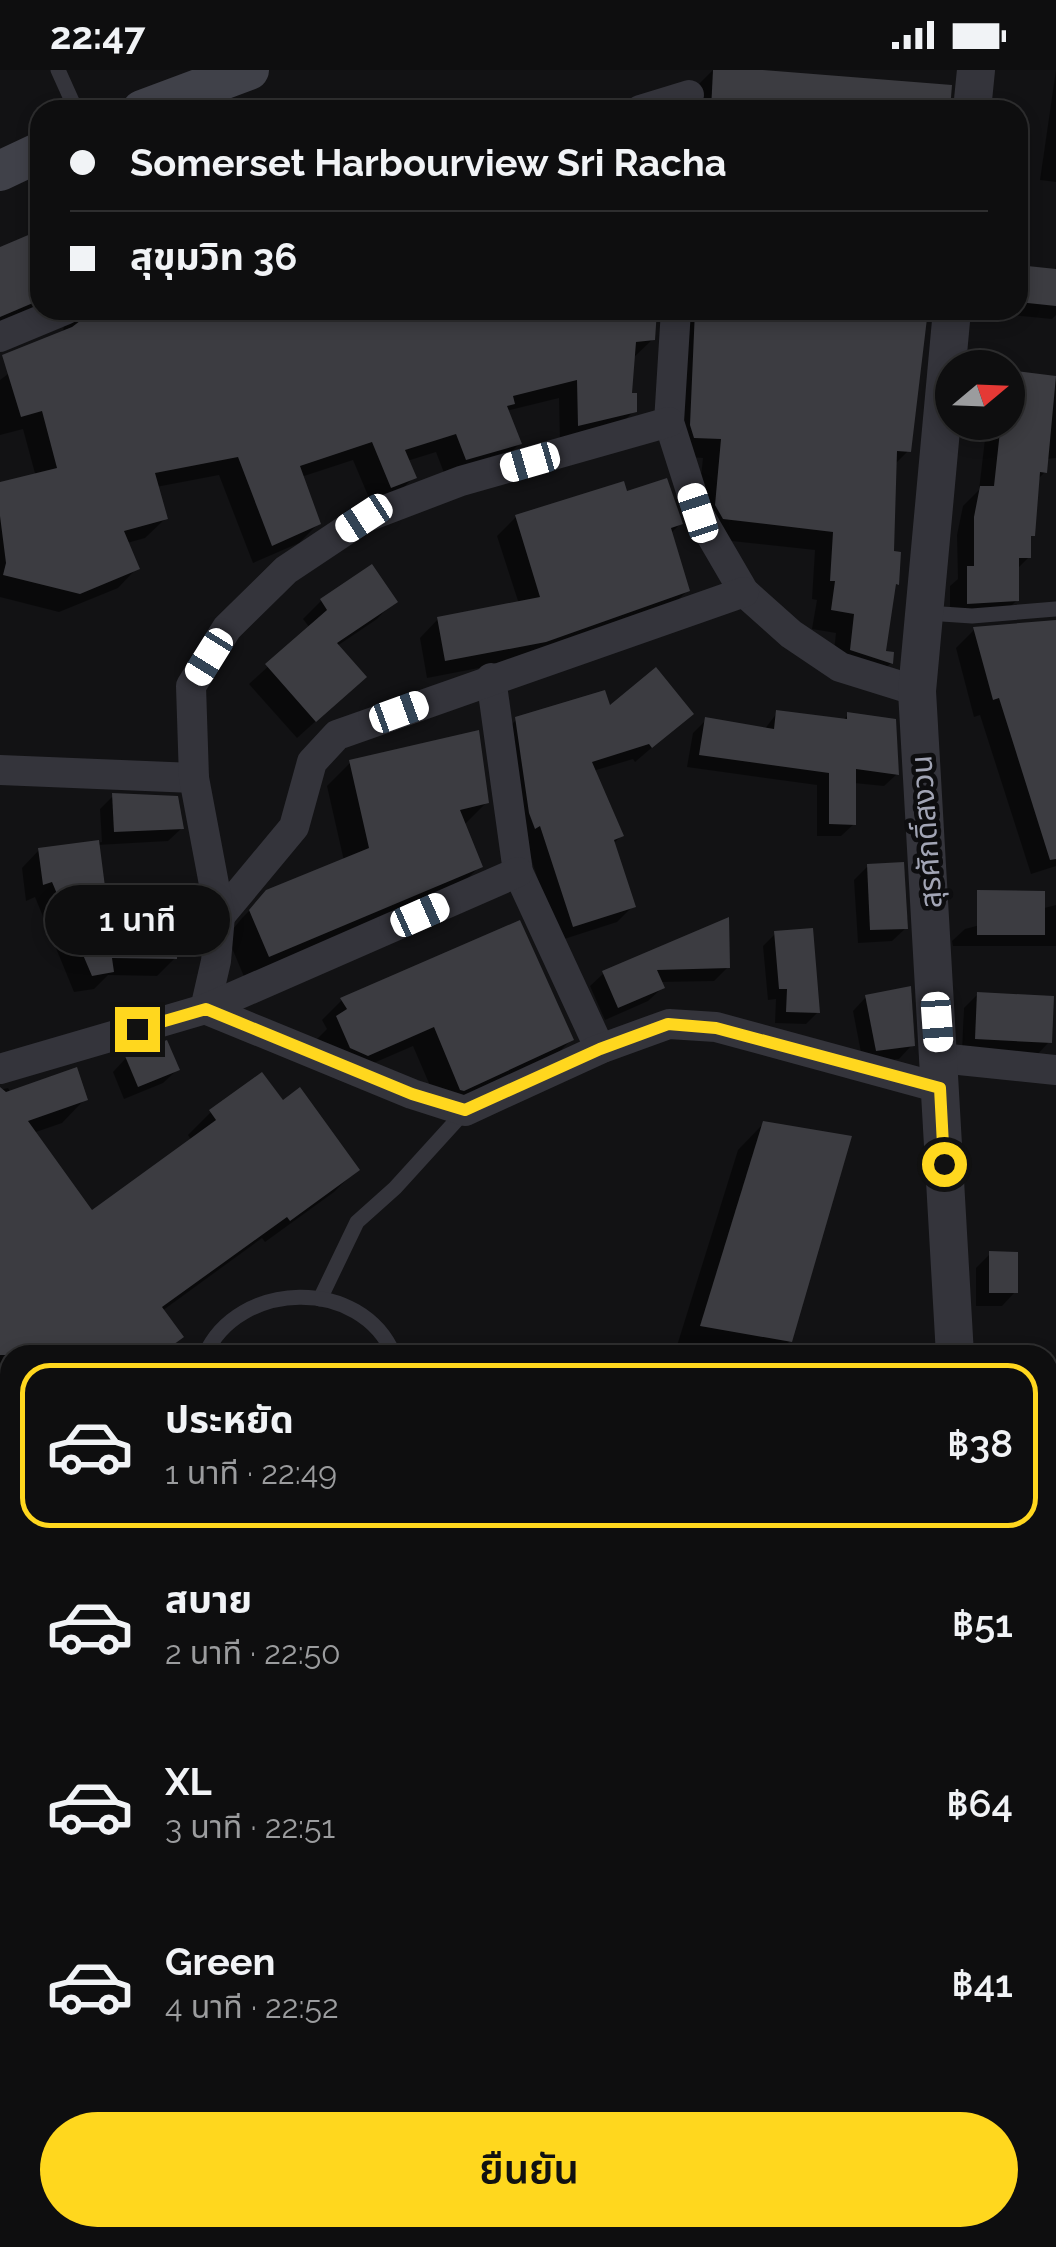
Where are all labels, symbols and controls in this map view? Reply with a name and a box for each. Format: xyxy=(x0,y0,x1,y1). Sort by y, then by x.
text: 22:47 xyxy=(50,13,145,58)
text: Somerset Harbourview Sri Racha xyxy=(130,140,726,185)
text: สุขุมวิท 36 xyxy=(130,234,297,279)
north arrow xyxy=(935,350,1025,440)
map controls xyxy=(935,350,1025,440)
car xyxy=(497,439,563,485)
car xyxy=(674,480,722,546)
car xyxy=(331,489,397,547)
car xyxy=(180,624,238,690)
car xyxy=(366,688,432,736)
street label: สุรศักดิ์สงวน xyxy=(903,754,950,910)
callout: 1 นาที xyxy=(44,884,230,954)
car xyxy=(386,889,454,941)
text: 1 นาที xyxy=(99,901,176,938)
car xyxy=(920,991,954,1053)
route end xyxy=(115,1007,160,1052)
route start xyxy=(922,1142,967,1187)
text: ประหยัด xyxy=(165,1397,294,1442)
icon: car xyxy=(45,1401,135,1491)
text: ฿38 xyxy=(947,1421,1013,1466)
text: 1 นาที · 22:49 xyxy=(165,1454,337,1491)
text: สบาย xyxy=(165,1577,252,1622)
icon: car xyxy=(45,1581,135,1671)
text: ฿51 xyxy=(952,1601,1013,1646)
text: 2 นาที · 22:50 xyxy=(165,1634,341,1671)
text: XL xyxy=(165,1759,212,1804)
icon: car xyxy=(45,1761,135,1851)
text: ฿64 xyxy=(946,1781,1013,1826)
text: 3 นาที · 22:51 xyxy=(165,1808,335,1845)
text: Green xyxy=(165,1939,275,1984)
icon: car xyxy=(45,1941,135,2031)
text: ฿41 xyxy=(952,1961,1013,2006)
text: 4 นาที · 22:52 xyxy=(165,1988,339,2025)
button: ยืนยัน xyxy=(40,2112,1018,2227)

